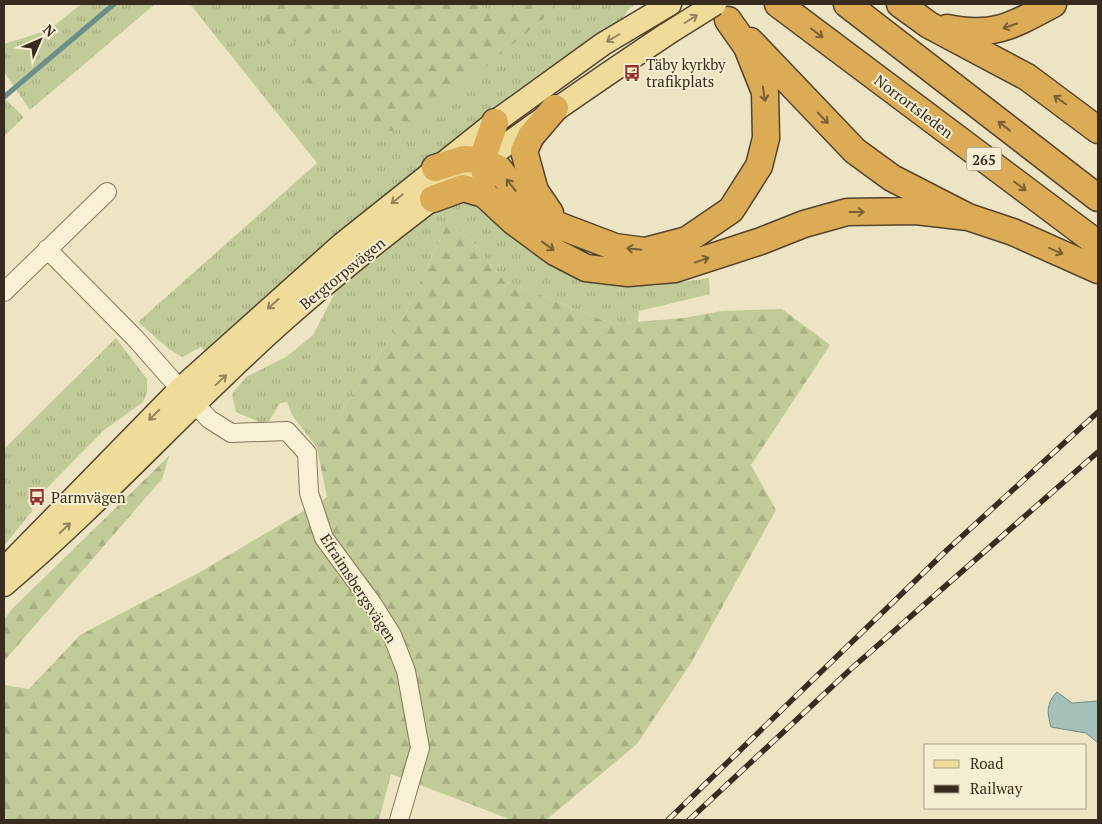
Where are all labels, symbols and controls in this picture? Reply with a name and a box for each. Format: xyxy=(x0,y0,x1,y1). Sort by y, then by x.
one-way arrow xyxy=(684,13,698,23)
north arrow xyxy=(15,15,65,65)
text: N xyxy=(39,20,60,41)
one-way arrow xyxy=(1002,21,1018,31)
one-way arrow xyxy=(810,28,823,39)
one-way arrow xyxy=(606,34,620,44)
place label: Täby kyrkby trafikplats xyxy=(646,54,726,91)
bus stop icon: Täby kyrkby trafikplats xyxy=(622,63,642,83)
street label: Norrortsleden xyxy=(871,70,958,142)
one-way arrow xyxy=(759,86,769,102)
one-way arrow xyxy=(1053,95,1067,105)
one-way arrow xyxy=(817,111,829,124)
one-way arrow xyxy=(998,120,1011,131)
road number: 265 xyxy=(966,148,1002,170)
one-way arrow xyxy=(506,178,517,191)
one-way arrow xyxy=(1013,181,1027,191)
one-way arrow xyxy=(391,194,404,205)
one-way arrow xyxy=(848,207,865,217)
street label: Bergtorpsvägen xyxy=(295,232,389,314)
one-way arrow xyxy=(541,241,555,251)
one-way arrow xyxy=(626,245,642,254)
one-way arrow xyxy=(1048,247,1063,256)
one-way arrow xyxy=(694,254,710,264)
one-way arrow xyxy=(267,298,280,310)
one-way arrow xyxy=(214,374,227,386)
one-way arrow xyxy=(148,409,160,421)
bus stop icon: Parmvägen xyxy=(27,487,47,507)
place label: Parmvägen xyxy=(51,487,126,507)
one-way arrow xyxy=(59,522,71,534)
street label: Efraimsbergsvägen xyxy=(316,529,402,647)
legend xyxy=(924,744,1087,809)
text: Road xyxy=(970,753,1003,773)
text: Railway xyxy=(970,778,1023,798)

